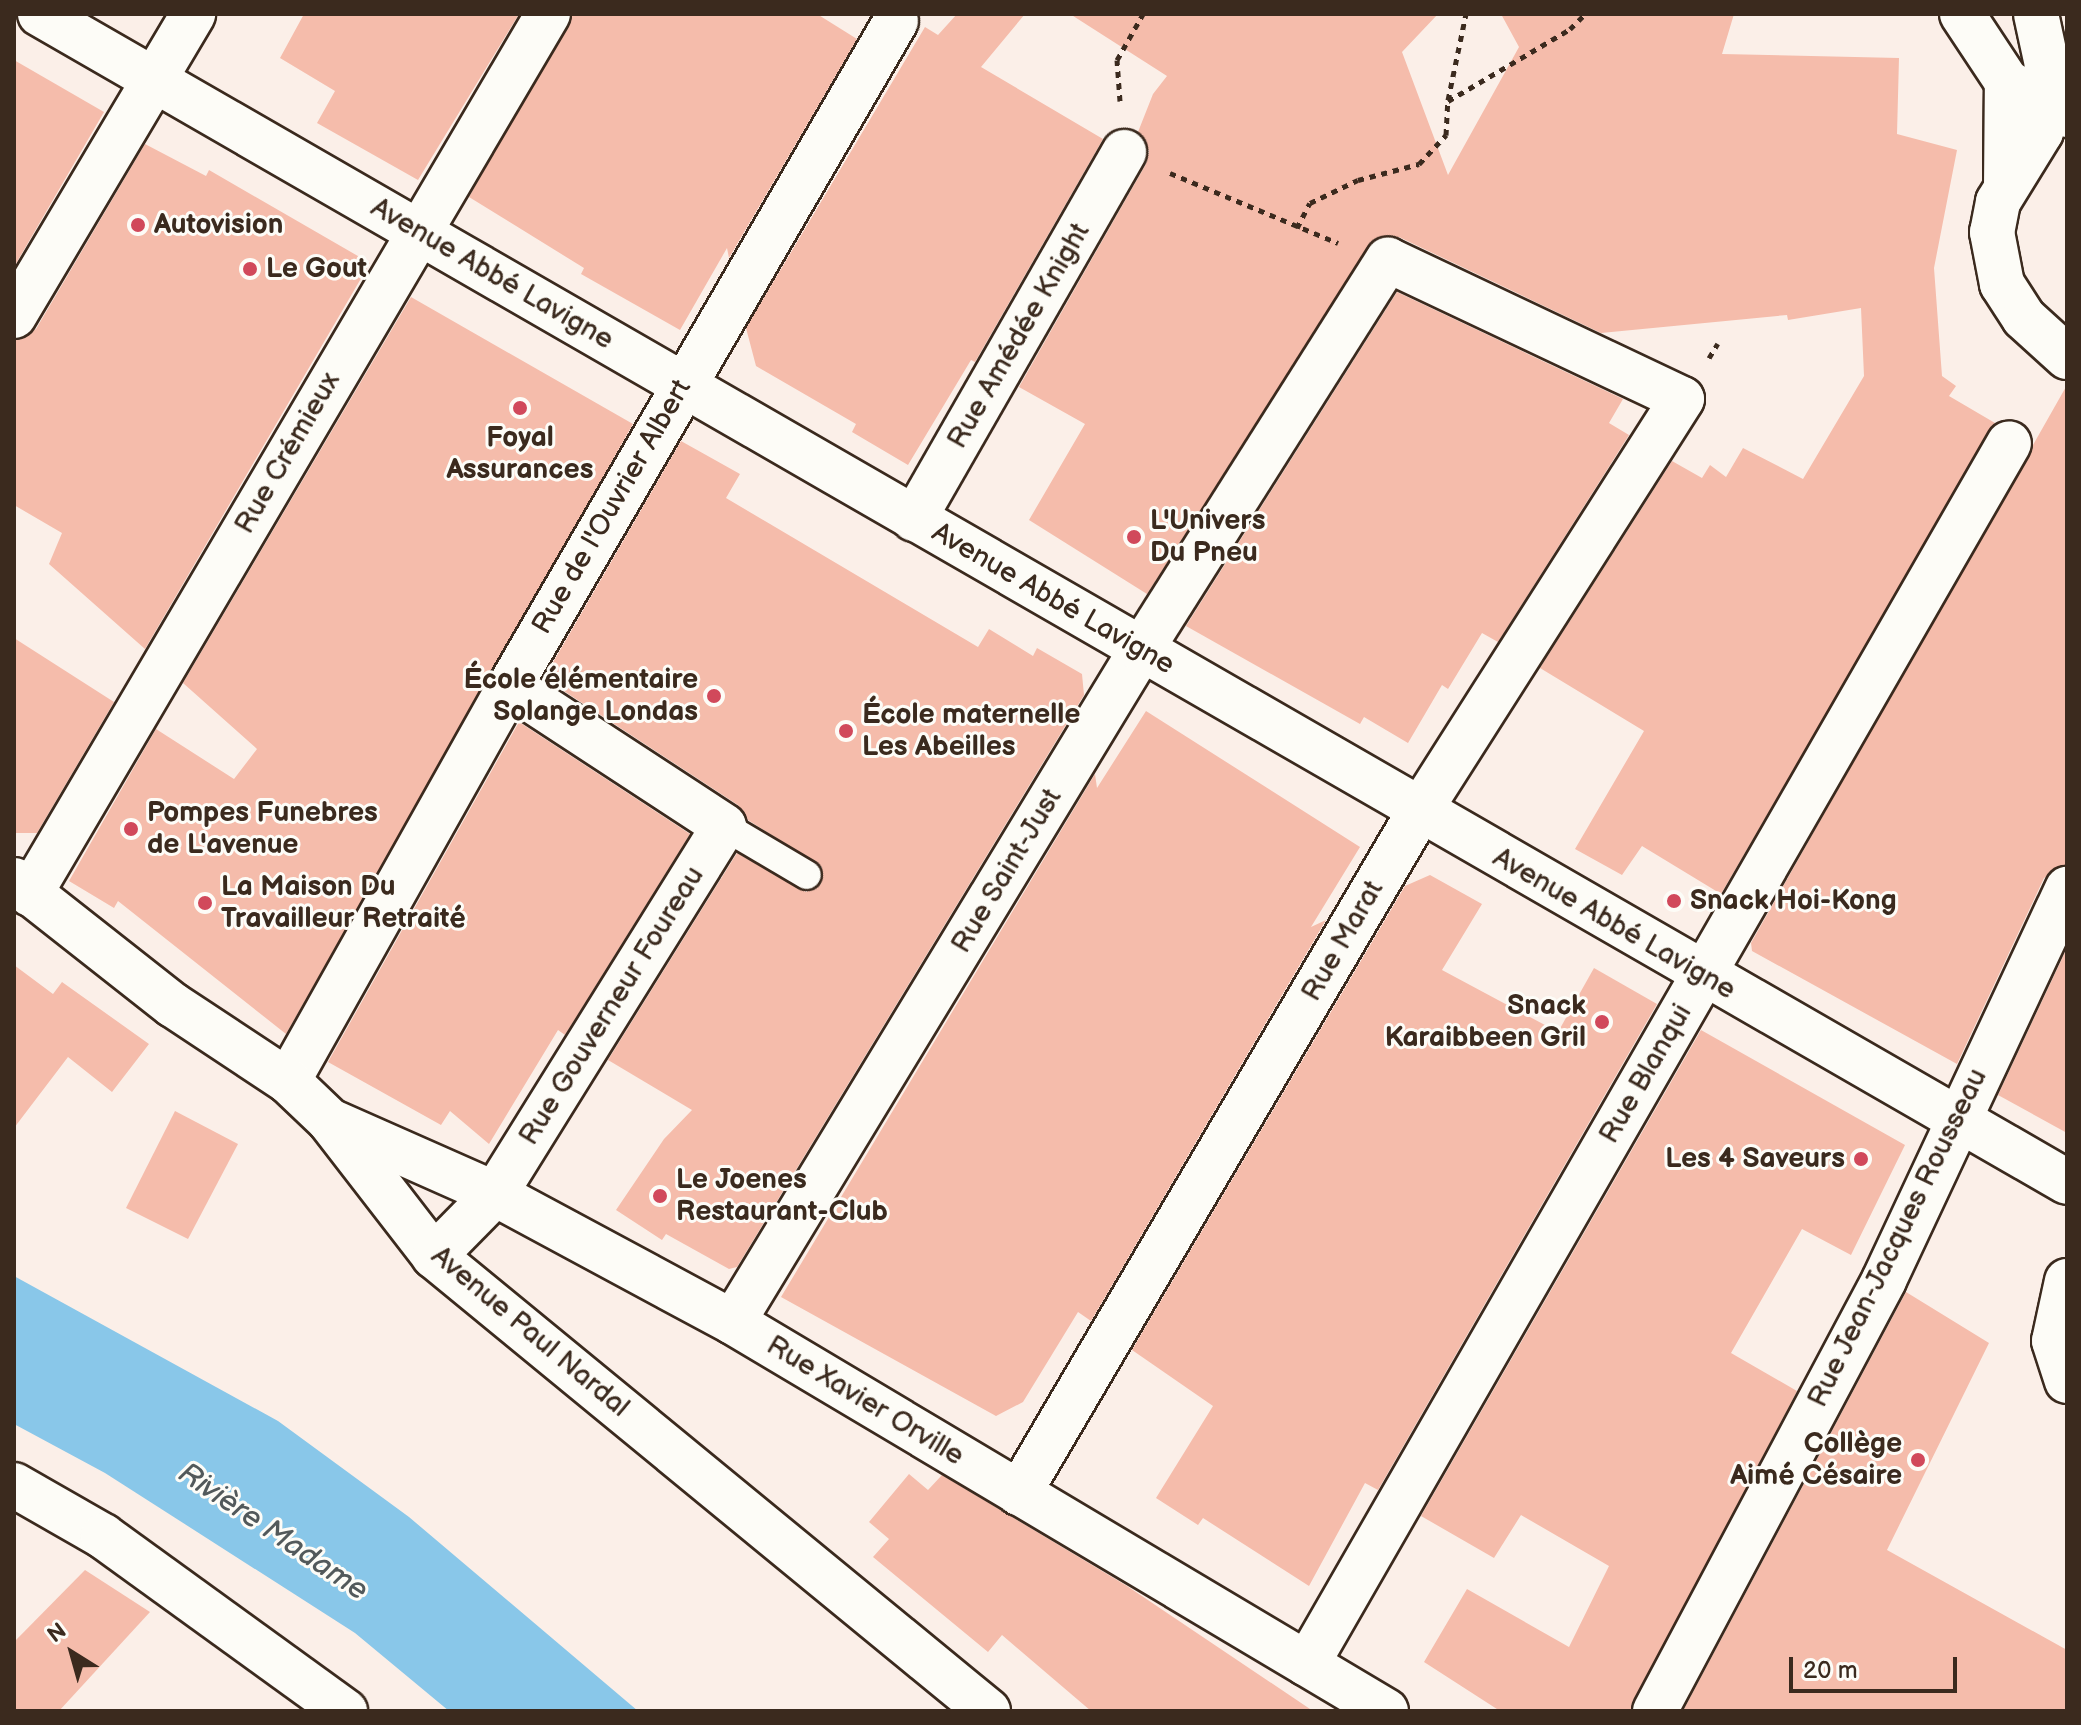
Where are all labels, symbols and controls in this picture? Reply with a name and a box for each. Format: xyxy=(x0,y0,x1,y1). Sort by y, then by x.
street label: Avenue Abbé Lavigne xyxy=(365,191,619,357)
place label: Autovision xyxy=(154,208,283,242)
marker: Autovision xyxy=(129,216,147,234)
street label: Rue Amédée Knight xyxy=(941,217,1097,455)
place label: Le Gout xyxy=(266,252,367,286)
marker: Le Gout xyxy=(241,260,259,278)
street label: Rue Crémieux xyxy=(228,366,348,540)
street label: Rue de l'Ouvrier Albert xyxy=(525,374,699,640)
marker: Foyal Assurances xyxy=(511,399,529,417)
place label: Foyal Assurances xyxy=(447,421,593,487)
place label: L'Univers Du Pneu xyxy=(1150,504,1265,570)
street label: Avenue Abbé Lavigne xyxy=(926,516,1180,682)
marker: L'Univers Du Pneu xyxy=(1125,528,1143,546)
place label: École élémentaire Solange Londas xyxy=(463,663,698,729)
marker: École élémentaire Solange Londas xyxy=(705,687,723,705)
place label: École maternelle Les Abeilles xyxy=(862,698,1080,764)
marker: École maternelle Les Abeilles xyxy=(837,722,855,740)
street label: Rue Saint-Just xyxy=(945,783,1069,959)
place label: Pompes Funebres de L'avenue xyxy=(147,796,378,862)
marker: Pompes Funebres de L'avenue xyxy=(122,820,140,838)
street label: Avenue Abbé Lavigne xyxy=(1487,841,1741,1007)
street label: Rue Gouverneur Foureau xyxy=(512,861,712,1151)
place label: La Maison Du Travailleur Retraité xyxy=(221,870,466,936)
street label: Rue Marat xyxy=(1295,875,1391,1007)
place label: Snack Hoi-Kong xyxy=(1690,884,1897,918)
marker: Snack Hoi-Kong xyxy=(1665,892,1683,910)
marker: La Maison Du Travailleur Retraité xyxy=(196,894,214,912)
place label: Snack Karaibbeen Gril xyxy=(1385,989,1586,1055)
street label: Rue Blanqui xyxy=(1593,998,1699,1150)
marker: Snack Karaibbeen Gril xyxy=(1593,1013,1611,1031)
street label: Rue Jean-Jacques Rousseau xyxy=(1801,1063,1995,1413)
place label: Les 4 Saveurs xyxy=(1665,1142,1845,1176)
marker: Les 4 Saveurs xyxy=(1852,1150,1870,1168)
place label: Le Joenes Restaurant-Club xyxy=(676,1163,888,1229)
marker: Le Joenes Restaurant-Club xyxy=(651,1187,669,1205)
street label: Avenue Paul Nardal xyxy=(424,1239,636,1425)
street label: Rue Xavier Orville xyxy=(760,1328,970,1474)
place label: Collège Aimé Césaire xyxy=(1730,1427,1902,1493)
marker: Collège Aimé Césaire xyxy=(1909,1451,1927,1469)
water label: Rivière Madame xyxy=(171,1455,375,1609)
north arrow xyxy=(32,1613,112,1693)
text: N xyxy=(43,1618,72,1649)
scale bar xyxy=(1793,1641,1961,1691)
text: 20 m xyxy=(1803,1656,1858,1685)

